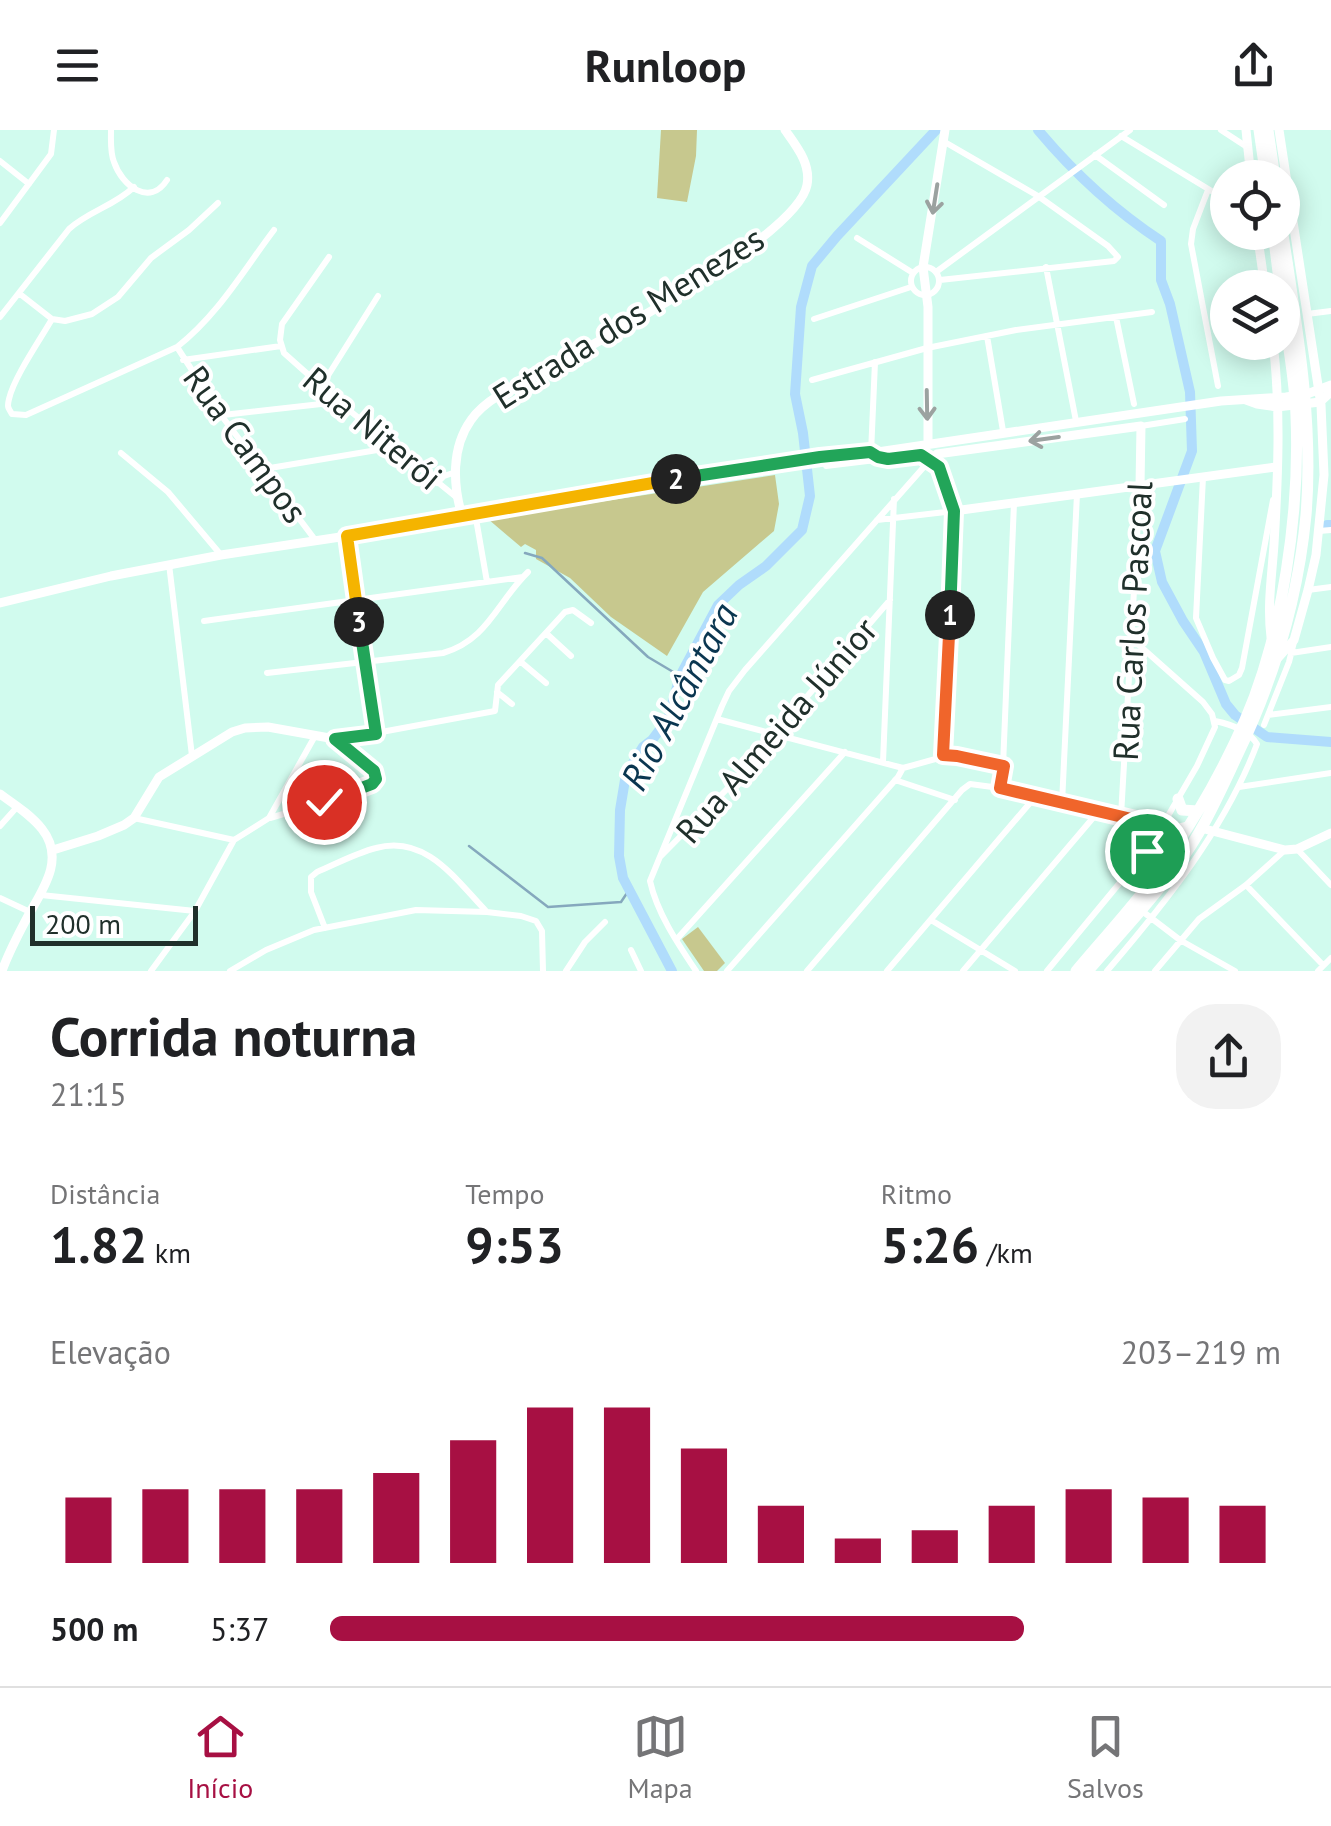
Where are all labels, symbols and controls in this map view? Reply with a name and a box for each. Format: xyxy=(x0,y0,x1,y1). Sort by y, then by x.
text: Runloop xyxy=(585,36,746,94)
icon: menu xyxy=(50,38,105,93)
icon: share xyxy=(1226,38,1281,93)
map controls xyxy=(1210,160,1300,360)
button: locate xyxy=(1210,160,1300,250)
one-way arrow xyxy=(925,182,944,214)
street label: Estrada dos Menezes xyxy=(484,215,772,419)
button: layers xyxy=(1210,270,1300,360)
street label: Rua Campos xyxy=(173,356,319,532)
street label: Rua Niterói xyxy=(294,356,452,500)
one-way arrow xyxy=(918,388,936,420)
one-way arrow xyxy=(1029,430,1061,449)
pin: 2 xyxy=(651,454,701,504)
text: 2 xyxy=(668,460,684,497)
street label: Rua Carlos Pascoal xyxy=(1102,480,1162,762)
pin: 1 xyxy=(925,590,975,640)
water label: Rio Alcântara xyxy=(608,594,748,798)
text: 1 xyxy=(942,596,958,633)
pin: 3 xyxy=(334,597,384,647)
text: 3 xyxy=(351,603,367,640)
street label: Rua Almeida Júnior xyxy=(665,607,887,853)
pin xyxy=(282,760,367,845)
icon: check xyxy=(297,775,352,830)
pin xyxy=(1105,809,1190,894)
icon: arrive xyxy=(1120,824,1175,879)
scale bar xyxy=(30,901,198,946)
text: 200 m xyxy=(45,905,121,942)
text: Corrida noturna xyxy=(50,1000,417,1071)
button: share xyxy=(1176,1004,1281,1109)
text: 21:15 xyxy=(50,1073,127,1115)
text: Distância xyxy=(50,1175,160,1212)
text: Tempo xyxy=(465,1175,544,1212)
text: Ritmo xyxy=(881,1175,952,1212)
text: 1.82 xyxy=(50,1212,147,1277)
text: 9:53 xyxy=(465,1212,564,1277)
text: 5:26 xyxy=(881,1212,979,1277)
text: km xyxy=(147,1234,191,1271)
text: /km xyxy=(979,1234,1033,1271)
text: Elevação xyxy=(50,1331,171,1373)
text: 203–219 m xyxy=(1121,1331,1281,1373)
text: 500 m xyxy=(50,1608,138,1650)
text: 5:37 xyxy=(210,1608,269,1650)
tab: Início xyxy=(187,1709,253,1806)
tab: Mapa xyxy=(628,1709,693,1806)
tab: Salvos xyxy=(1067,1709,1144,1806)

